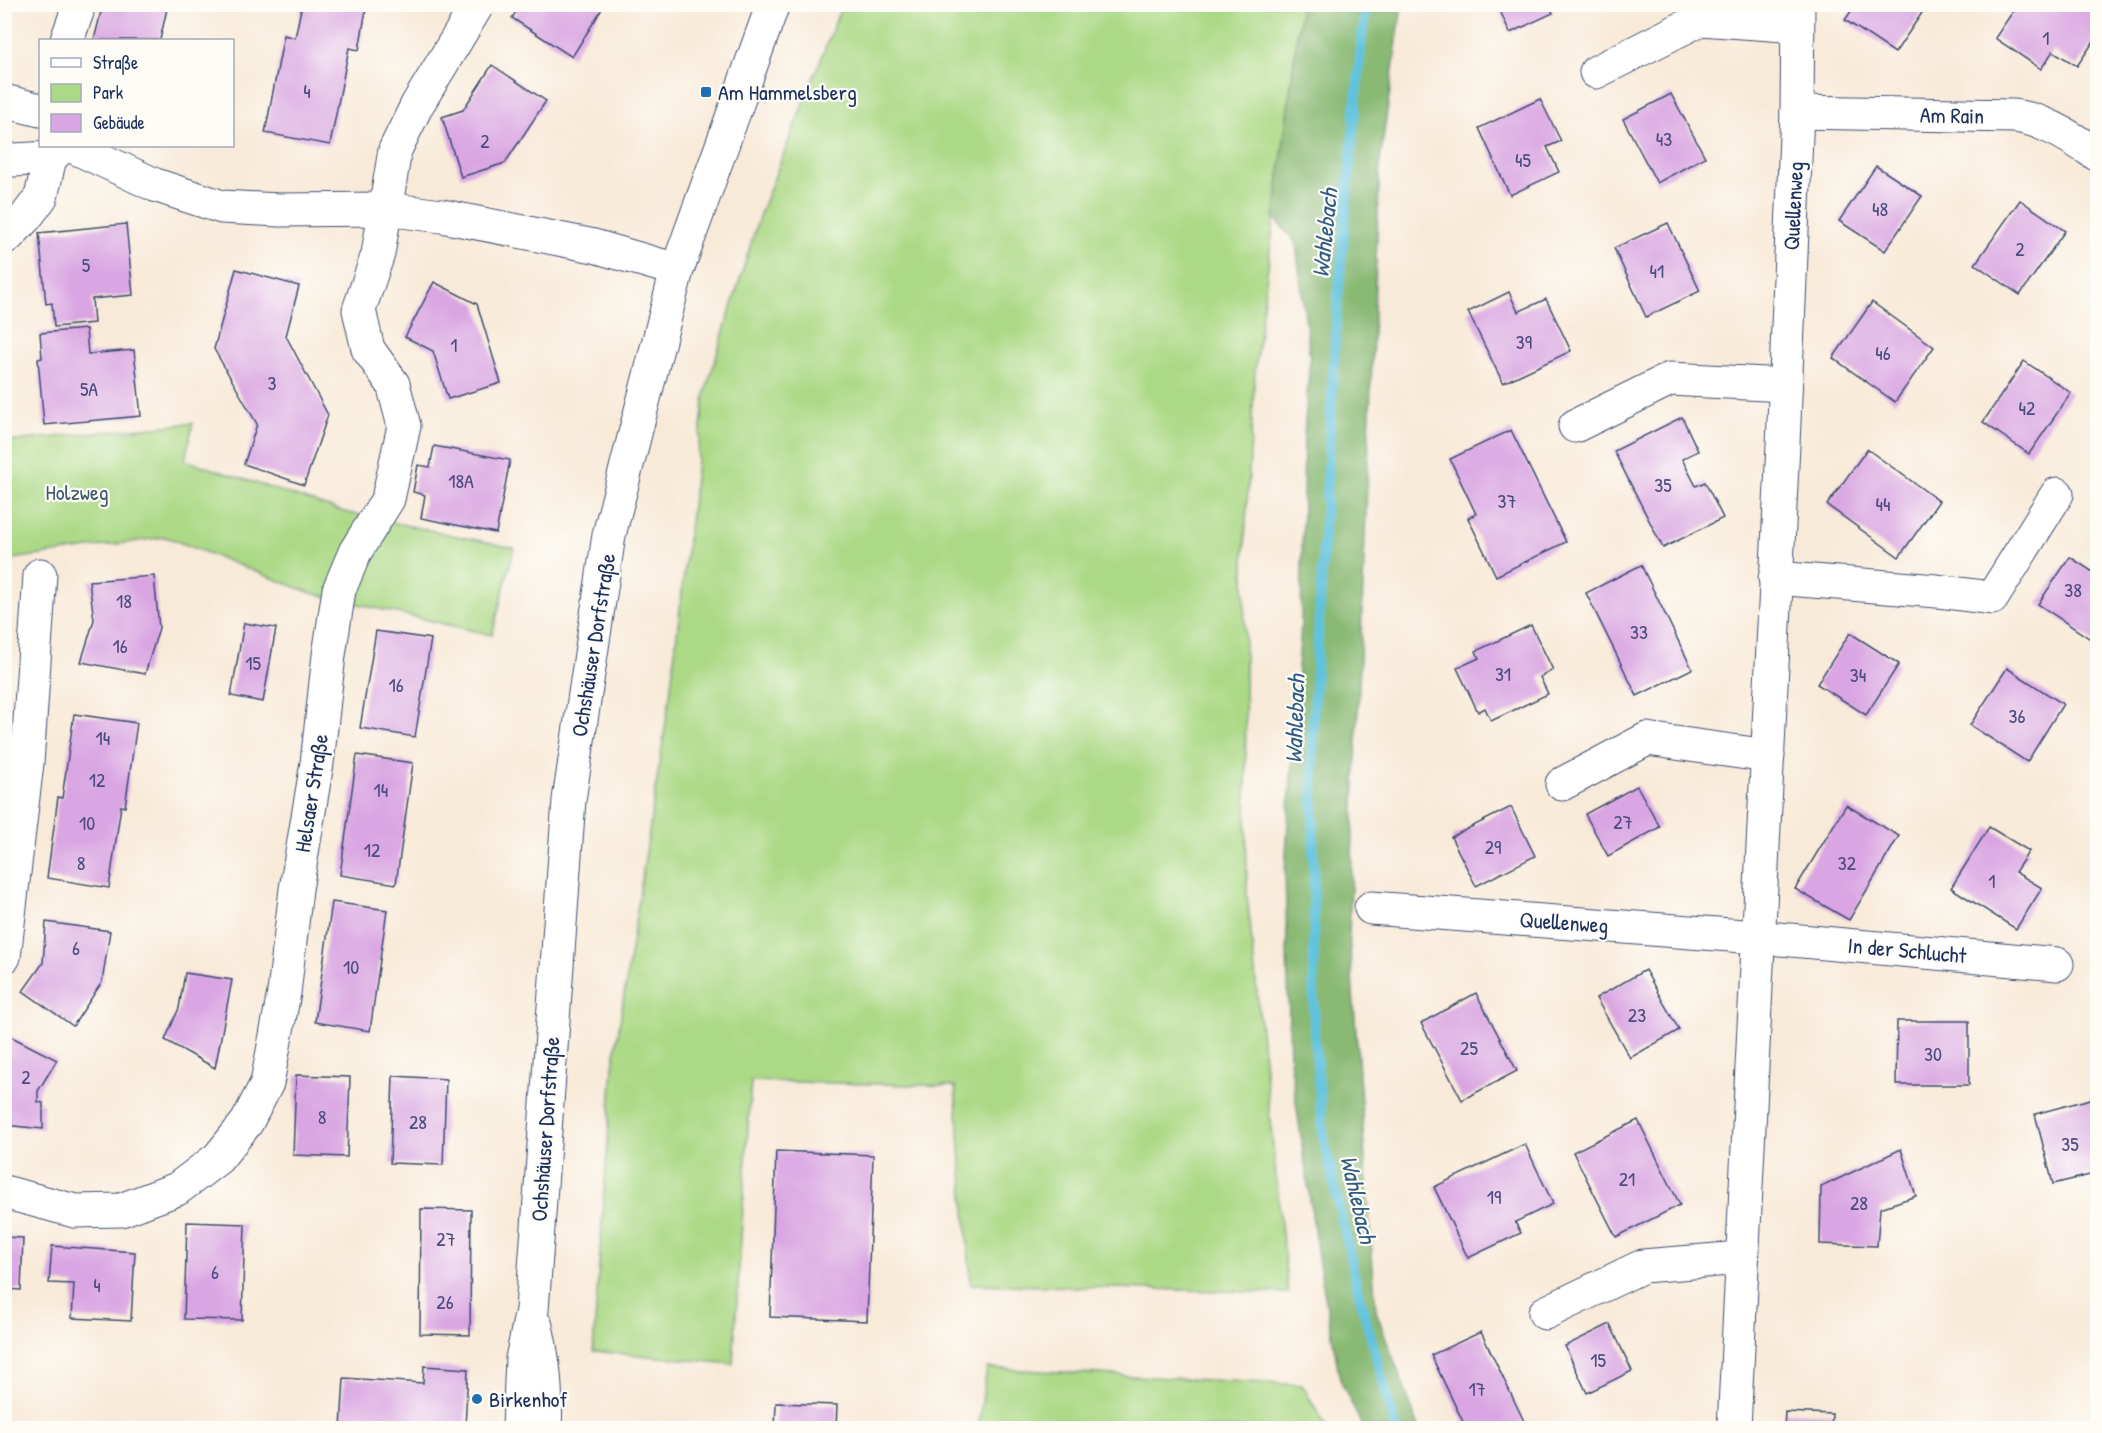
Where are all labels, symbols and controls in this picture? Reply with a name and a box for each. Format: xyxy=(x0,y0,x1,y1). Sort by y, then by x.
house number: 1 xyxy=(2042,24,2050,51)
legend xyxy=(39,39,234,147)
text: Straße xyxy=(93,50,138,75)
house number: 4 xyxy=(303,77,311,104)
place label: Am Hammelsberg xyxy=(718,77,857,107)
text: Park xyxy=(93,80,124,105)
marker: Am Hammelsberg xyxy=(699,85,713,99)
street label: Am Rain xyxy=(1920,99,1984,131)
text: Gebäude xyxy=(93,110,145,135)
house number: 43 xyxy=(1656,125,1672,152)
house number: 2 xyxy=(480,127,490,154)
house number: 45 xyxy=(1515,146,1532,173)
street label: Quellenweg xyxy=(1776,161,1810,251)
water label: Wahlebach xyxy=(1303,185,1345,279)
house number: 48 xyxy=(1872,195,1888,222)
house number: 2 xyxy=(2015,235,2025,262)
house number: 5 xyxy=(82,251,91,278)
house number: 41 xyxy=(1650,257,1664,284)
house number: 39 xyxy=(1516,328,1532,355)
house number: 1 xyxy=(450,331,458,358)
house number: 46 xyxy=(1875,339,1891,366)
house number: 3 xyxy=(268,369,277,396)
house number: 5A xyxy=(80,375,98,402)
house number: 42 xyxy=(2019,394,2036,421)
house number: 18A xyxy=(448,467,474,494)
house number: 35 xyxy=(1654,471,1672,498)
park label: Holzweg xyxy=(45,477,109,507)
house number: 37 xyxy=(1498,487,1517,514)
house number: 44 xyxy=(1876,490,1891,517)
street label: Ochshäuser Dorfstraße xyxy=(564,551,622,739)
house number: 38 xyxy=(2064,576,2082,603)
house number: 18 xyxy=(116,587,132,614)
house number: 33 xyxy=(1630,618,1648,645)
house number: 16 xyxy=(112,632,128,659)
house number: 15 xyxy=(245,649,261,676)
house number: 31 xyxy=(1495,660,1511,687)
house number: 34 xyxy=(1850,661,1866,688)
house number: 16 xyxy=(388,671,404,698)
water label: Wahlebach xyxy=(1276,672,1312,764)
house number: 36 xyxy=(2009,702,2025,729)
house number: 14 xyxy=(96,724,110,751)
street label: Helsaer Straße xyxy=(287,731,335,854)
house number: 12 xyxy=(89,766,106,793)
house number: 14 xyxy=(374,776,388,803)
house number: 27 xyxy=(1613,808,1633,835)
house number: 10 xyxy=(79,809,95,836)
house number: 29 xyxy=(1485,833,1501,860)
house number: 12 xyxy=(364,836,381,863)
house number: 8 xyxy=(77,849,85,876)
house number: 32 xyxy=(1838,849,1857,876)
house number: 1 xyxy=(1988,867,1996,894)
street label: Quellenweg xyxy=(1519,904,1609,940)
street label: In der Schlucht xyxy=(1846,930,1968,970)
house number: 6 xyxy=(72,934,80,961)
house number: 10 xyxy=(343,953,359,980)
house number: 23 xyxy=(1628,1001,1646,1028)
house number: 25 xyxy=(1460,1034,1478,1061)
street label: Ochshäuser Dorfstraße xyxy=(524,1035,566,1222)
house number: 30 xyxy=(1924,1040,1942,1067)
house number: 2 xyxy=(21,1063,31,1090)
house number: 8 xyxy=(318,1103,326,1130)
house number: 28 xyxy=(409,1108,427,1135)
house number: 35 xyxy=(2061,1130,2079,1157)
water label: Wahlebach xyxy=(1333,1152,1385,1248)
house number: 21 xyxy=(1619,1165,1635,1192)
house number: 19 xyxy=(1487,1183,1501,1210)
house number: 28 xyxy=(1850,1189,1868,1216)
house number: 27 xyxy=(436,1225,456,1252)
house number: 6 xyxy=(211,1258,219,1285)
house number: 4 xyxy=(93,1271,101,1298)
house number: 26 xyxy=(436,1288,454,1315)
house number: 15 xyxy=(1590,1346,1606,1373)
house number: 17 xyxy=(1468,1375,1486,1402)
place label: Birkenhof xyxy=(489,1384,567,1414)
marker: Birkenhof xyxy=(470,1392,484,1406)

